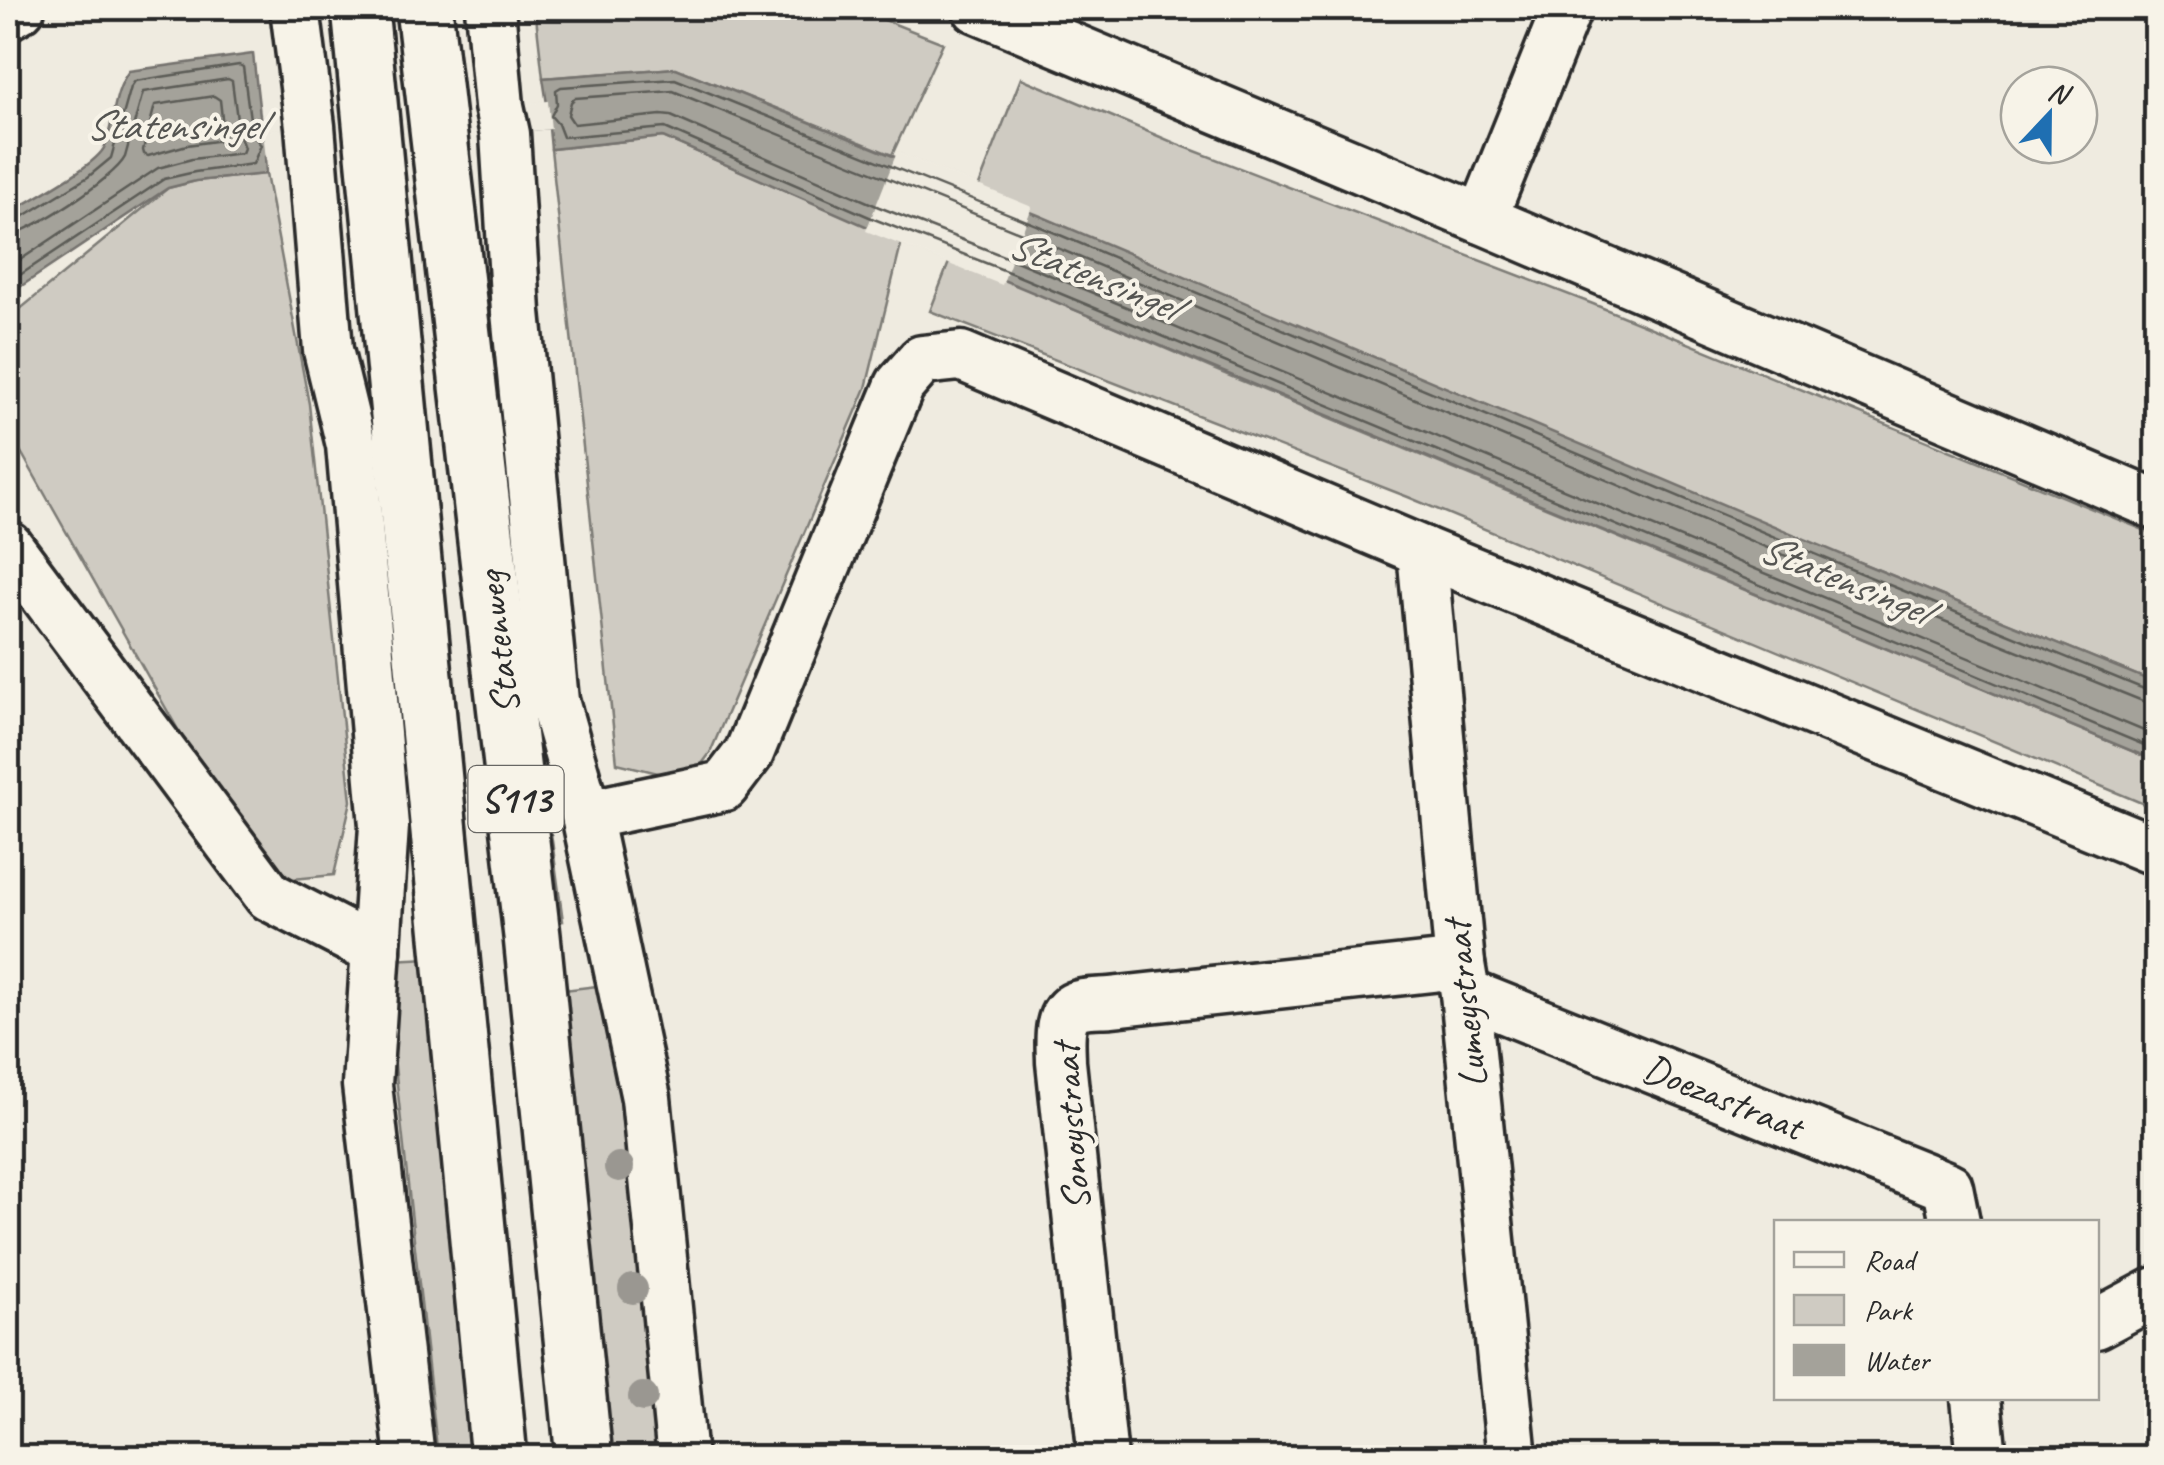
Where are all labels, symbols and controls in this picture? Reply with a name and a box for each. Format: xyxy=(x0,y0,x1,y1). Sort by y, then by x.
north arrow xyxy=(1999,65,2099,165)
text: N xyxy=(2044,73,2077,114)
water label: Statensingel xyxy=(85,99,276,152)
water label: Statensingel xyxy=(1001,217,1198,338)
water label: Statensingel xyxy=(1752,521,1949,642)
street label: Statenweg xyxy=(464,566,532,717)
road number: S113 xyxy=(468,766,564,832)
street label: Lumeystraat xyxy=(1431,912,1499,1090)
street label: Sonoystraat xyxy=(1040,1036,1102,1212)
street label: Doezastraat xyxy=(1636,1042,1813,1153)
legend xyxy=(1774,1220,2099,1400)
text: Road xyxy=(1864,1241,1918,1279)
text: Park xyxy=(1864,1291,1914,1329)
text: Water xyxy=(1864,1341,1931,1379)

